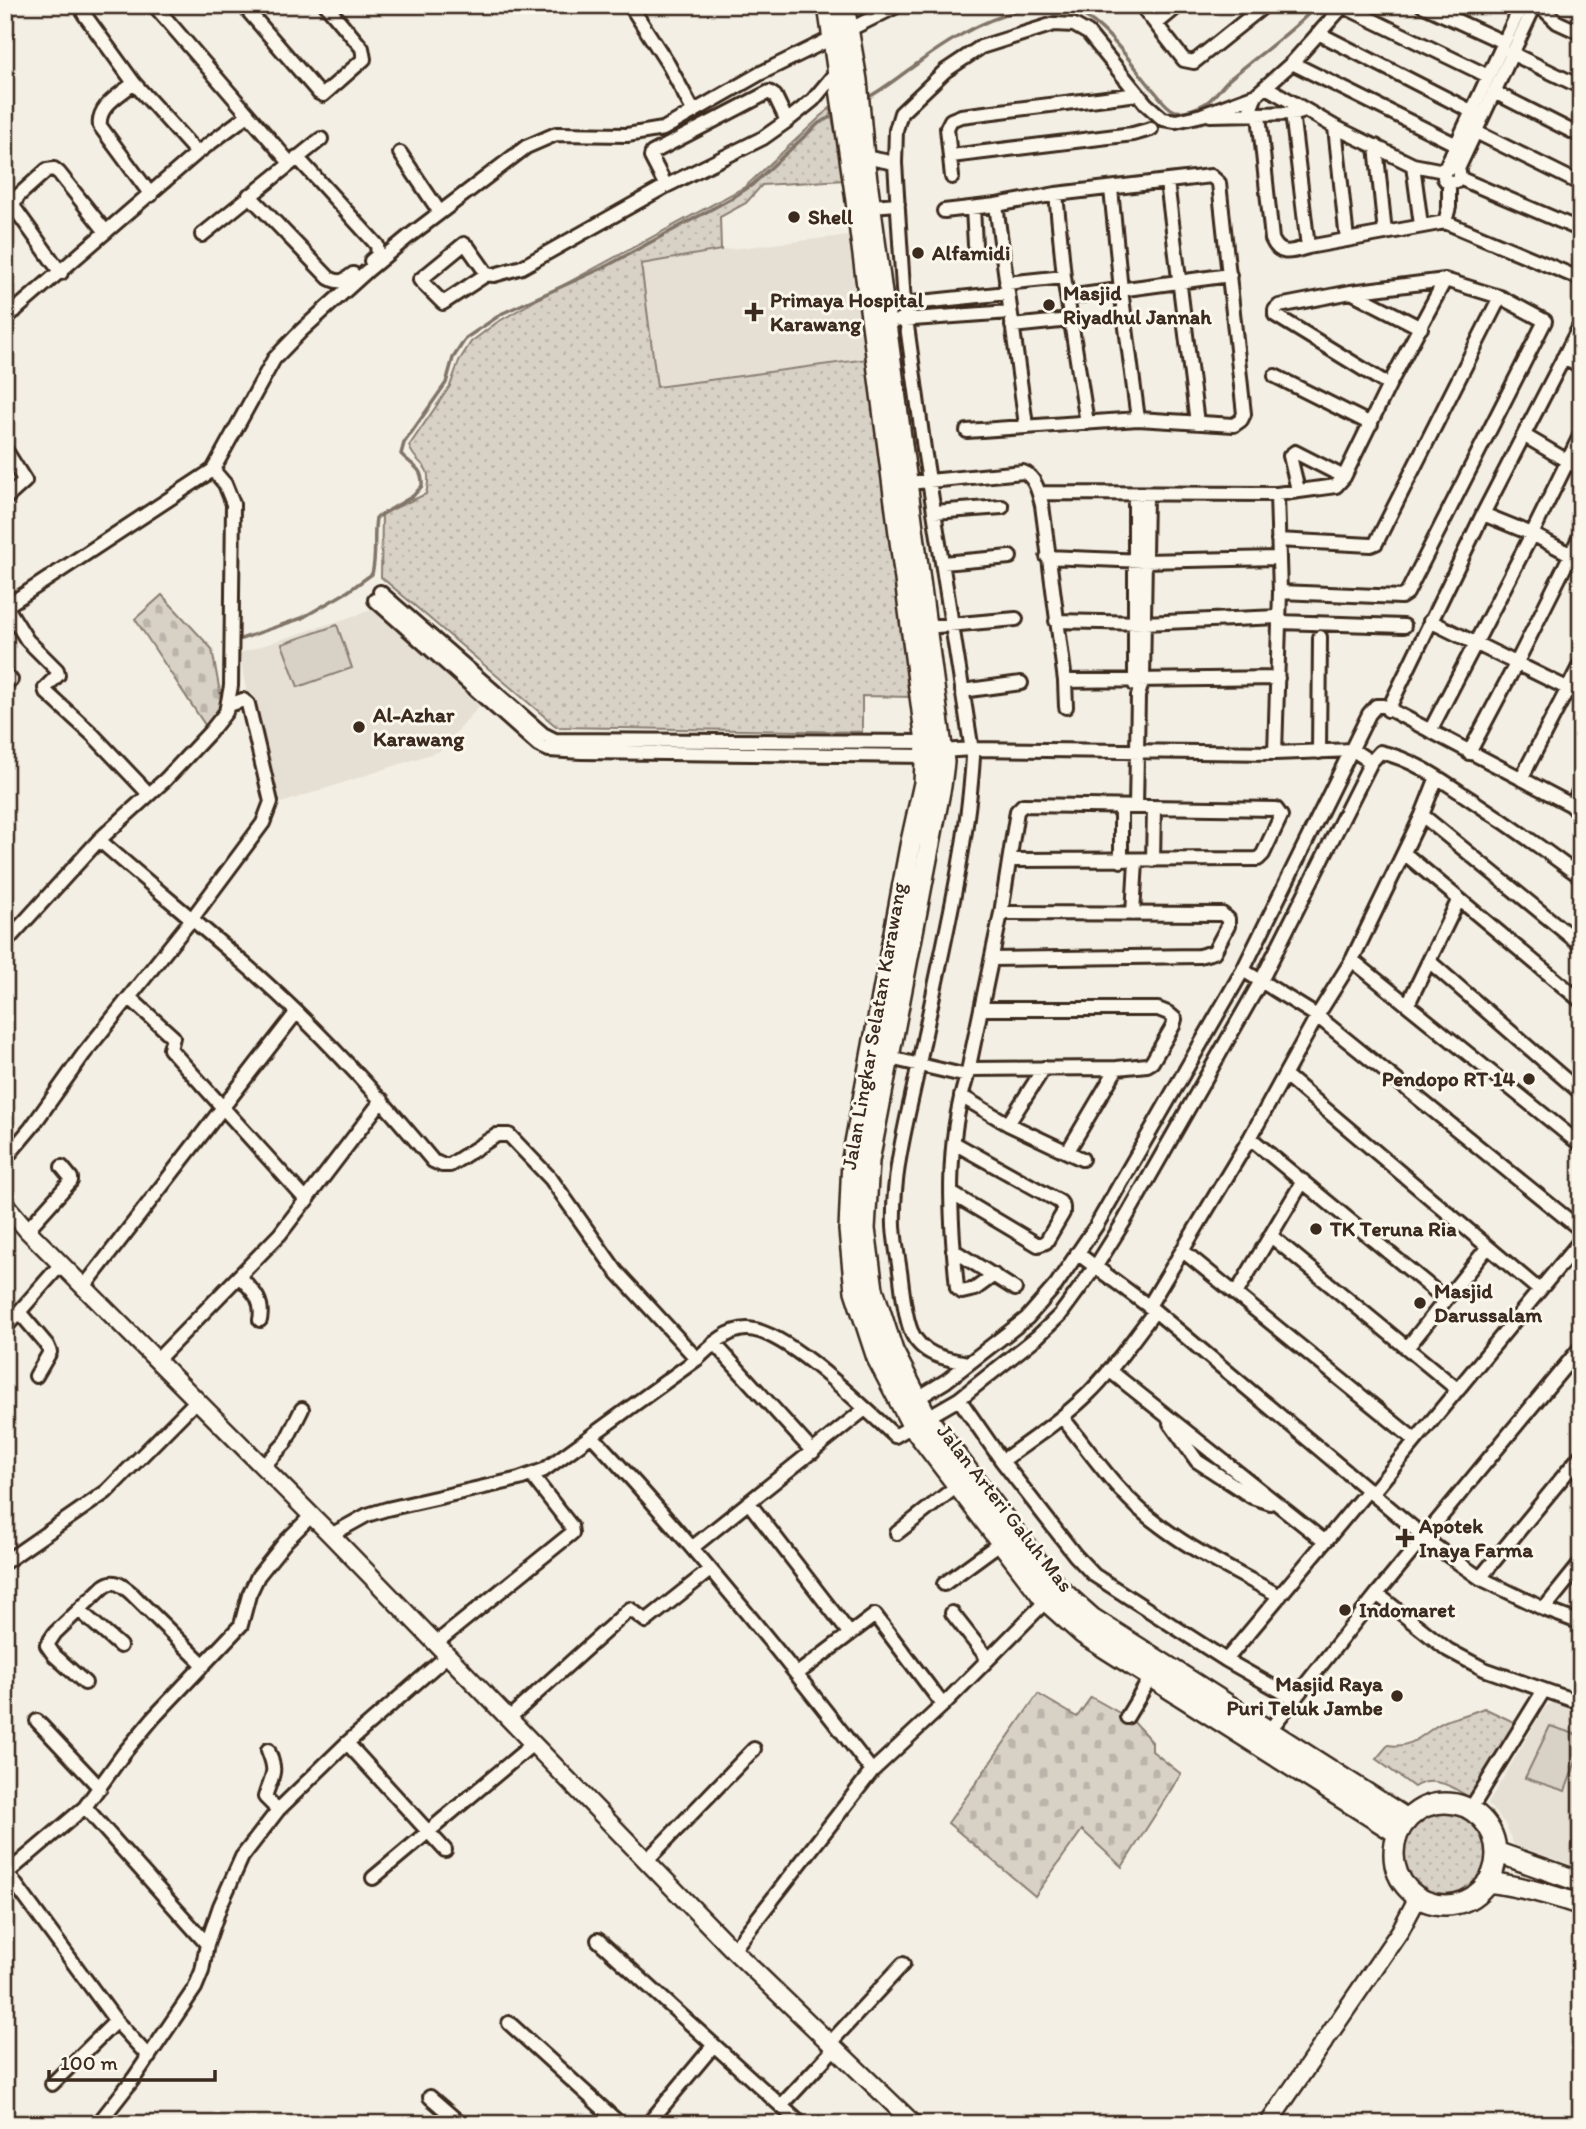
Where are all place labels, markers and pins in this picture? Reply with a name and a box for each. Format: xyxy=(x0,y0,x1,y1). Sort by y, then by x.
place label: Shell xyxy=(808,204,854,229)
marker: Shell xyxy=(786,209,802,225)
place label: Alfamidi xyxy=(931,240,1010,265)
marker: Alfamidi xyxy=(910,245,926,261)
place label: Masjid Riyadhul Jannah xyxy=(1063,280,1212,330)
place label: Primaya Hospital Karawang xyxy=(770,287,925,337)
marker: Masjid Riyadhul Jannah xyxy=(1041,297,1057,313)
marker: Primaya Hospital Karawang xyxy=(744,302,764,322)
place label: Al-Azhar Karawang xyxy=(372,702,465,752)
marker: Al-Azhar Karawang xyxy=(351,719,367,735)
place label: Pendopo RT 14 xyxy=(1382,1066,1515,1092)
marker: Pendopo RT 14 xyxy=(1521,1071,1537,1087)
place label: TK Teruna Ria xyxy=(1329,1216,1457,1241)
marker: TK Teruna Ria xyxy=(1308,1221,1324,1237)
place label: Masjid Darussalam xyxy=(1434,1278,1543,1327)
marker: Masjid Darussalam xyxy=(1412,1295,1428,1311)
place label: Apotek Inaya Farma xyxy=(1418,1513,1534,1563)
marker: Apotek Inaya Farma xyxy=(1397,1530,1413,1546)
place label: Indomaret xyxy=(1359,1597,1455,1622)
marker: Indomaret xyxy=(1337,1602,1353,1618)
place label: Masjid Raya Puri Teluk Jambe xyxy=(1227,1671,1384,1720)
marker: Masjid Raya Puri Teluk Jambe xyxy=(1389,1688,1405,1704)

